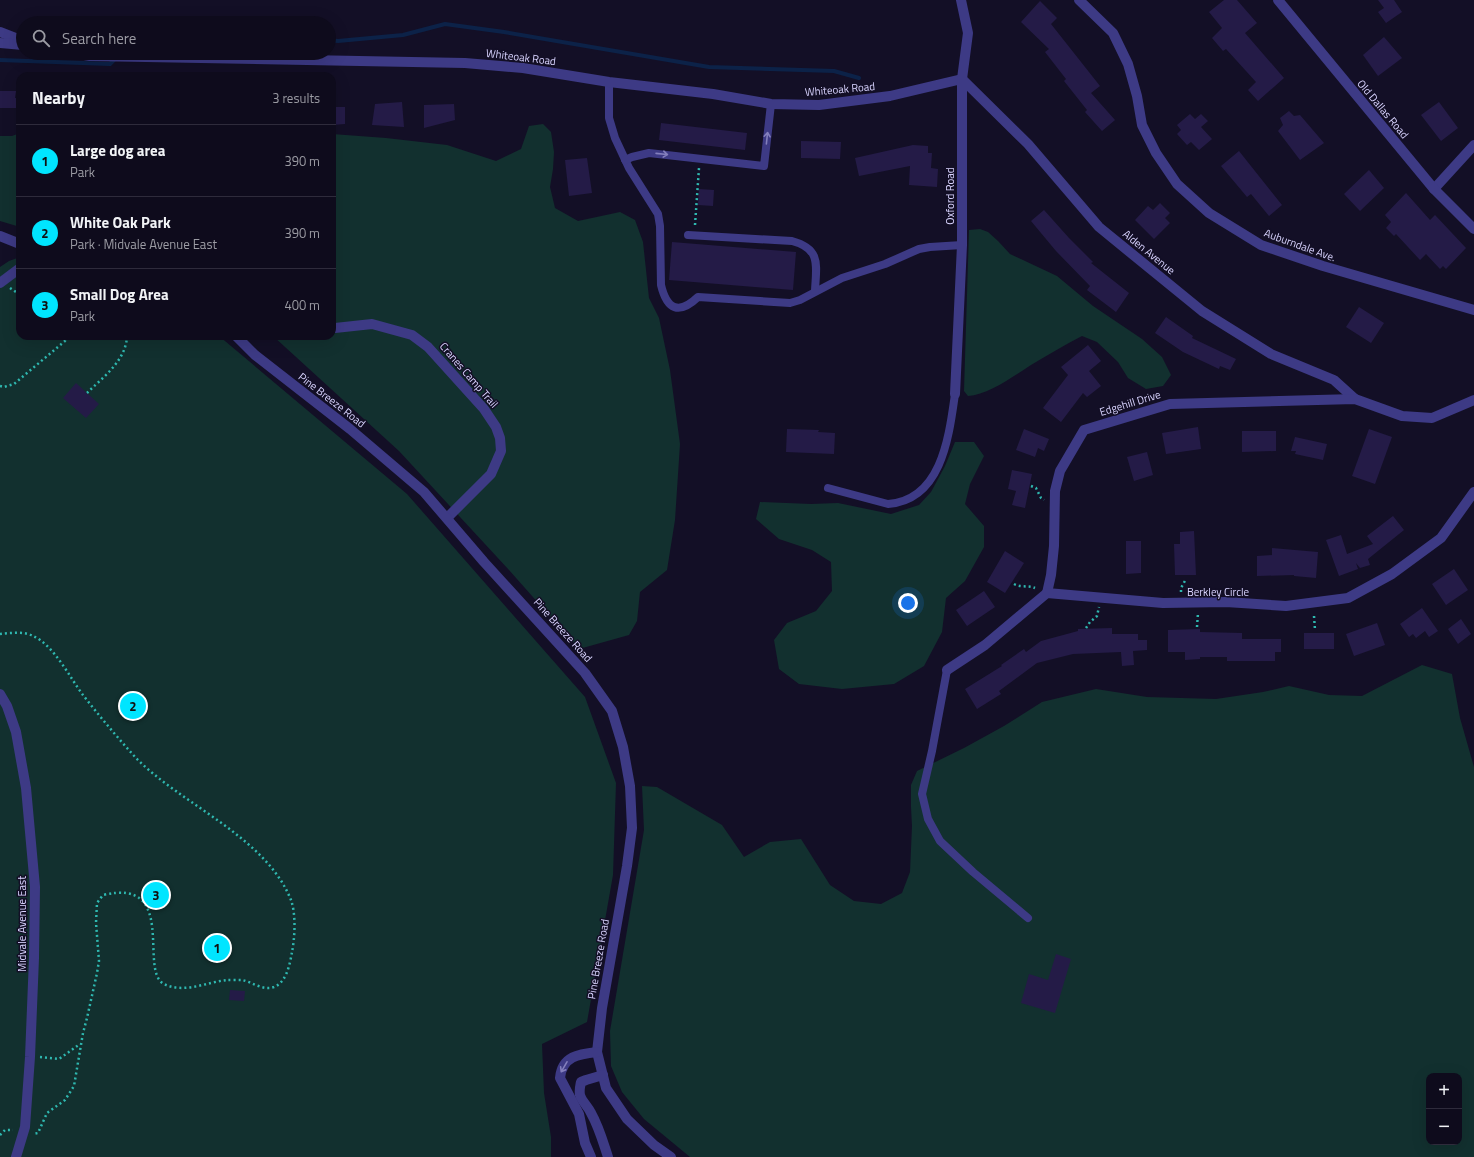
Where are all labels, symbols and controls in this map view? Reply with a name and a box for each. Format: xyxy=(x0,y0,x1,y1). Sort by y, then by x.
search box xyxy=(16,16,336,60)
icon: search xyxy=(30,27,52,49)
text: Search here xyxy=(62,27,136,50)
street label: Whiteoak Road xyxy=(485,45,557,69)
street label: Old Dallas Road xyxy=(1354,76,1413,142)
street label: Whiteoak Road xyxy=(804,78,876,100)
text: Nearby xyxy=(32,85,85,111)
text: 3 results xyxy=(272,88,320,108)
one-way arrow xyxy=(764,132,771,145)
text: Large dog area xyxy=(70,139,165,162)
one-way arrow xyxy=(655,150,668,158)
text: 1 xyxy=(41,151,49,171)
text: 390 m xyxy=(284,151,320,171)
text: Park xyxy=(70,162,95,182)
street label: Oxford Road xyxy=(942,167,958,225)
text: White Oak Park xyxy=(70,211,171,234)
text: 2 xyxy=(41,223,49,243)
text: 390 m xyxy=(284,223,320,243)
street label: Auburndale Ave. xyxy=(1262,225,1338,265)
street label: Alden Avenue xyxy=(1119,226,1179,278)
text: Park · Midvale Avenue East xyxy=(70,234,217,254)
text: Small Dog Area xyxy=(70,283,169,306)
text: 3 xyxy=(41,295,49,315)
text: 400 m xyxy=(284,295,320,315)
text: Park xyxy=(70,306,95,326)
street label: Cranes Camp Trail xyxy=(436,339,502,411)
street label: Pine Breeze Road xyxy=(295,369,369,431)
street label: Edgehill Drive xyxy=(1098,386,1163,420)
street label: Berkley Circle xyxy=(1187,584,1249,600)
your location xyxy=(898,593,918,613)
street label: Pine Breeze Road xyxy=(530,594,596,666)
pin: 2 xyxy=(120,691,146,721)
street label: Midvale Avenue East xyxy=(14,876,30,972)
pin: 3 xyxy=(143,880,169,910)
street label: Pine Breeze Road xyxy=(583,917,613,1000)
pin: 1 xyxy=(204,933,230,963)
one-way arrow xyxy=(559,1061,567,1073)
map controls xyxy=(1426,1073,1462,1145)
button: + xyxy=(1426,1073,1462,1109)
button: − xyxy=(1426,1109,1462,1145)

